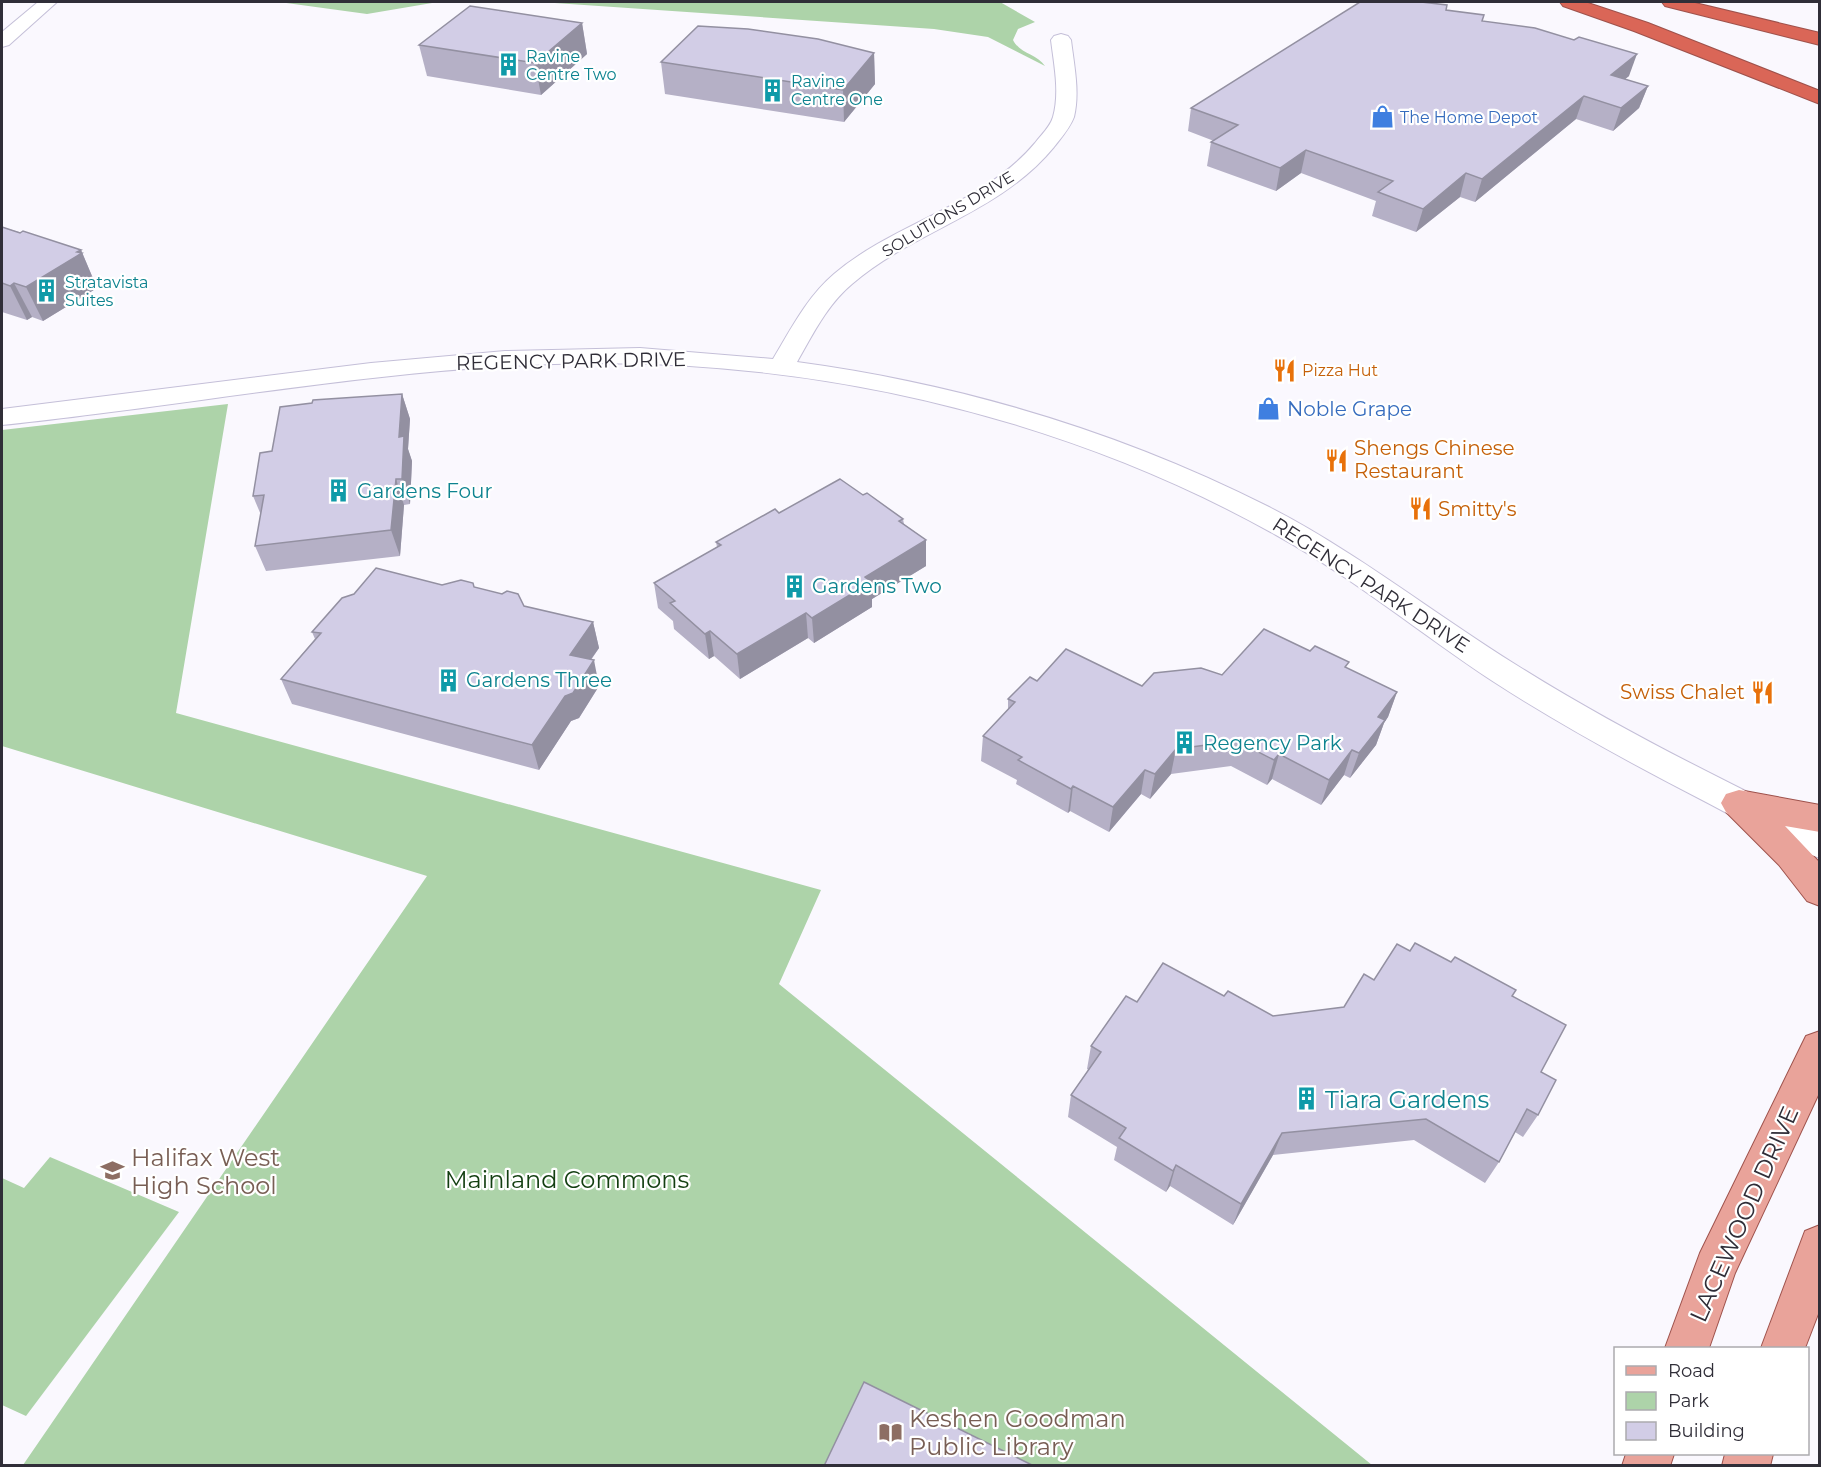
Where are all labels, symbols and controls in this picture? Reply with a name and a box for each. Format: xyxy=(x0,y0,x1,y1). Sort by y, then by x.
place label: Ravine Centre Two xyxy=(526,47,617,84)
building icon: Ravine Centre Two xyxy=(495,52,521,78)
place label: Ravine Centre One xyxy=(791,72,883,109)
building icon: Ravine Centre One xyxy=(760,77,786,103)
shop icon: The Home Depot xyxy=(1369,104,1395,130)
place label: The Home Depot xyxy=(1400,108,1538,127)
street label: SOLUTIONS DRIVE xyxy=(879,167,1017,261)
place label: Stratavista Suites xyxy=(65,273,148,310)
building icon: Stratavista Suites xyxy=(34,278,60,304)
street label: REGENCY PARK DRIVE xyxy=(456,347,686,375)
restaurant icon: Pizza Hut xyxy=(1271,357,1297,383)
place label: Pizza Hut xyxy=(1302,361,1379,380)
shop icon: Noble Grape xyxy=(1256,396,1282,422)
place label: Noble Grape xyxy=(1287,397,1412,421)
place label: Shengs Chinese Restaurant xyxy=(1354,436,1515,483)
restaurant icon: Shengs Chinese Restaurant xyxy=(1323,447,1349,473)
building icon: Gardens Four xyxy=(326,478,352,504)
place label: Gardens Four xyxy=(357,479,493,503)
restaurant icon: Smitty's xyxy=(1407,496,1433,522)
place label: Smitty's xyxy=(1438,497,1517,521)
street label: REGENCY PARK DRIVE xyxy=(1268,512,1474,658)
building icon: Gardens Two xyxy=(781,573,807,599)
place label: Gardens Two xyxy=(812,574,942,598)
building icon: Gardens Three xyxy=(435,667,461,693)
place label: Gardens Three xyxy=(466,668,612,692)
restaurant icon: Swiss Chalet xyxy=(1750,679,1776,705)
place label: Swiss Chalet xyxy=(1620,680,1745,704)
building icon: Regency Park xyxy=(1172,730,1198,756)
place label: Regency Park xyxy=(1203,731,1342,755)
place label: Tiara Gardens xyxy=(1325,1085,1489,1114)
building icon: Tiara Gardens xyxy=(1294,1086,1320,1112)
street label: LACEWOOD DRIVE xyxy=(1683,1102,1805,1326)
place label: Halifax West High School xyxy=(131,1143,280,1200)
school or university icon: Halifax West High School xyxy=(100,1158,126,1184)
park label: Mainland Commons xyxy=(445,1165,689,1194)
legend xyxy=(1614,1347,1809,1455)
text: Road xyxy=(1668,1360,1715,1382)
text: Park xyxy=(1668,1390,1709,1412)
place label: Keshen Goodman Public Library xyxy=(909,1404,1126,1461)
library icon: Keshen Goodman Public Library xyxy=(878,1419,904,1445)
text: Building xyxy=(1668,1420,1745,1442)

